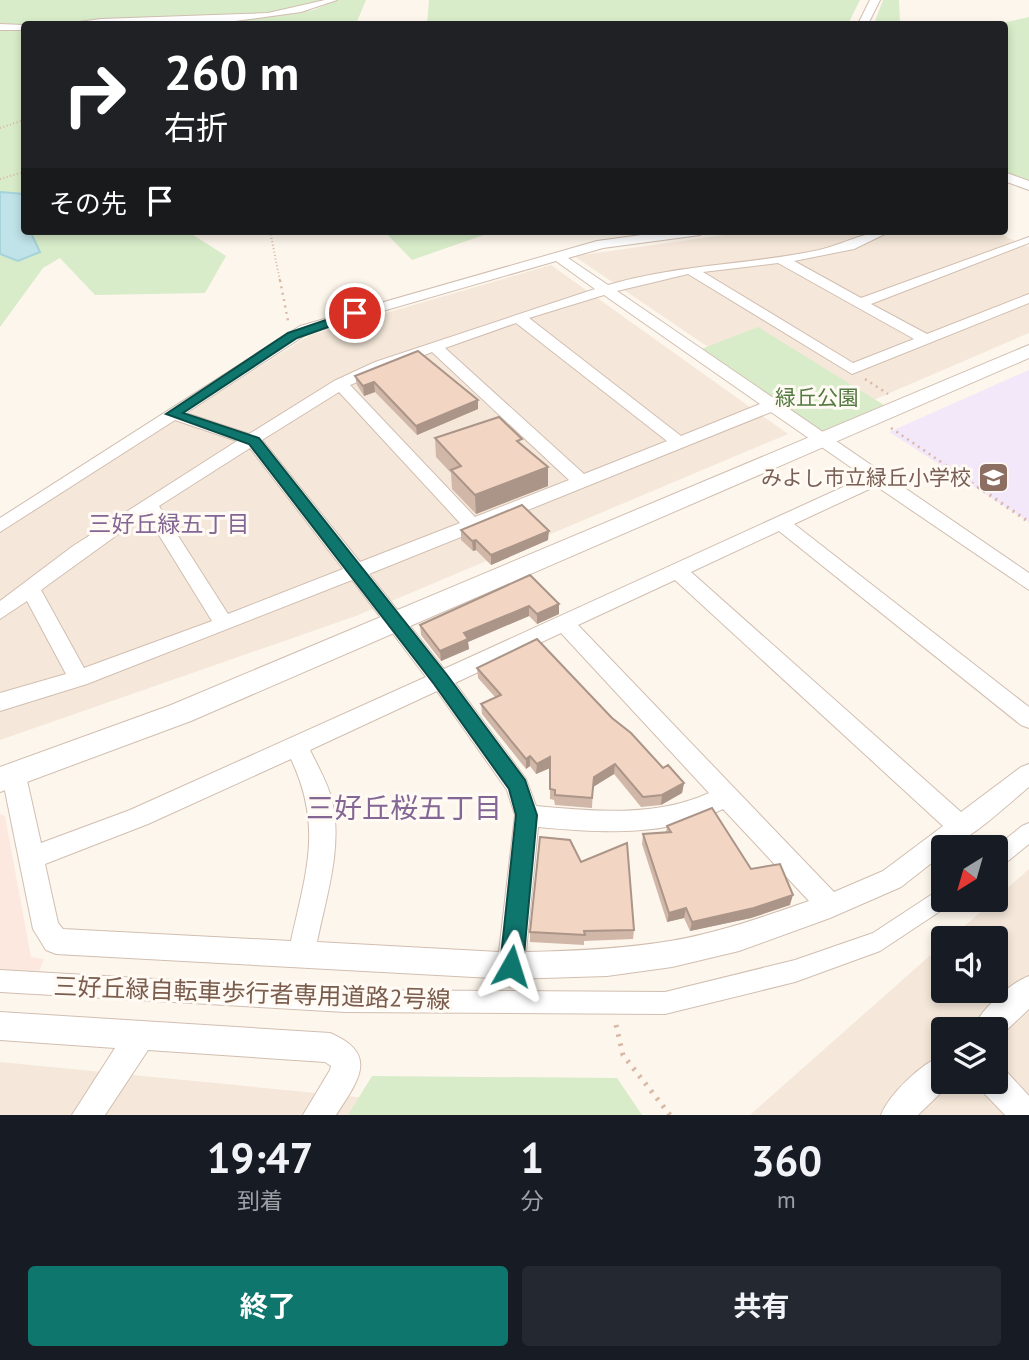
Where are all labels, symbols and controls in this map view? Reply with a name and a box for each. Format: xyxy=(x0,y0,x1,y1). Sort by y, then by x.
text: 260 m xyxy=(164,40,299,104)
icon: right xyxy=(49,49,140,140)
text: 右折 xyxy=(164,106,228,148)
icon: arrive xyxy=(141,182,179,220)
text: その先 xyxy=(49,187,127,220)
pin xyxy=(325,283,385,343)
icon: arrive xyxy=(336,294,374,332)
park label: 緑丘公園 xyxy=(775,384,859,411)
school or university icon: みよし市立緑丘小学校 xyxy=(977,460,1011,494)
place label: みよし市立緑丘小学校 xyxy=(761,464,971,491)
district label: 三好丘緑五丁目 xyxy=(89,509,250,538)
district label: 三好丘桜五丁目 xyxy=(306,789,502,826)
north arrow xyxy=(931,835,1008,912)
map controls xyxy=(931,835,1008,1094)
button: sound xyxy=(931,926,1008,1003)
position arrow xyxy=(474,929,548,1003)
street label: 三好丘緑自転車歩行者専用道路2号線 xyxy=(53,971,451,1015)
button: layers xyxy=(931,1017,1008,1094)
text: 19:47 xyxy=(207,1130,313,1185)
text: 1 xyxy=(520,1130,544,1185)
text: 360 xyxy=(751,1133,822,1188)
text: m xyxy=(777,1185,796,1214)
text: 到着 xyxy=(237,1186,283,1215)
text: 分 xyxy=(521,1186,544,1215)
button: 終了 xyxy=(28,1266,508,1346)
button: 共有 xyxy=(522,1266,1001,1346)

